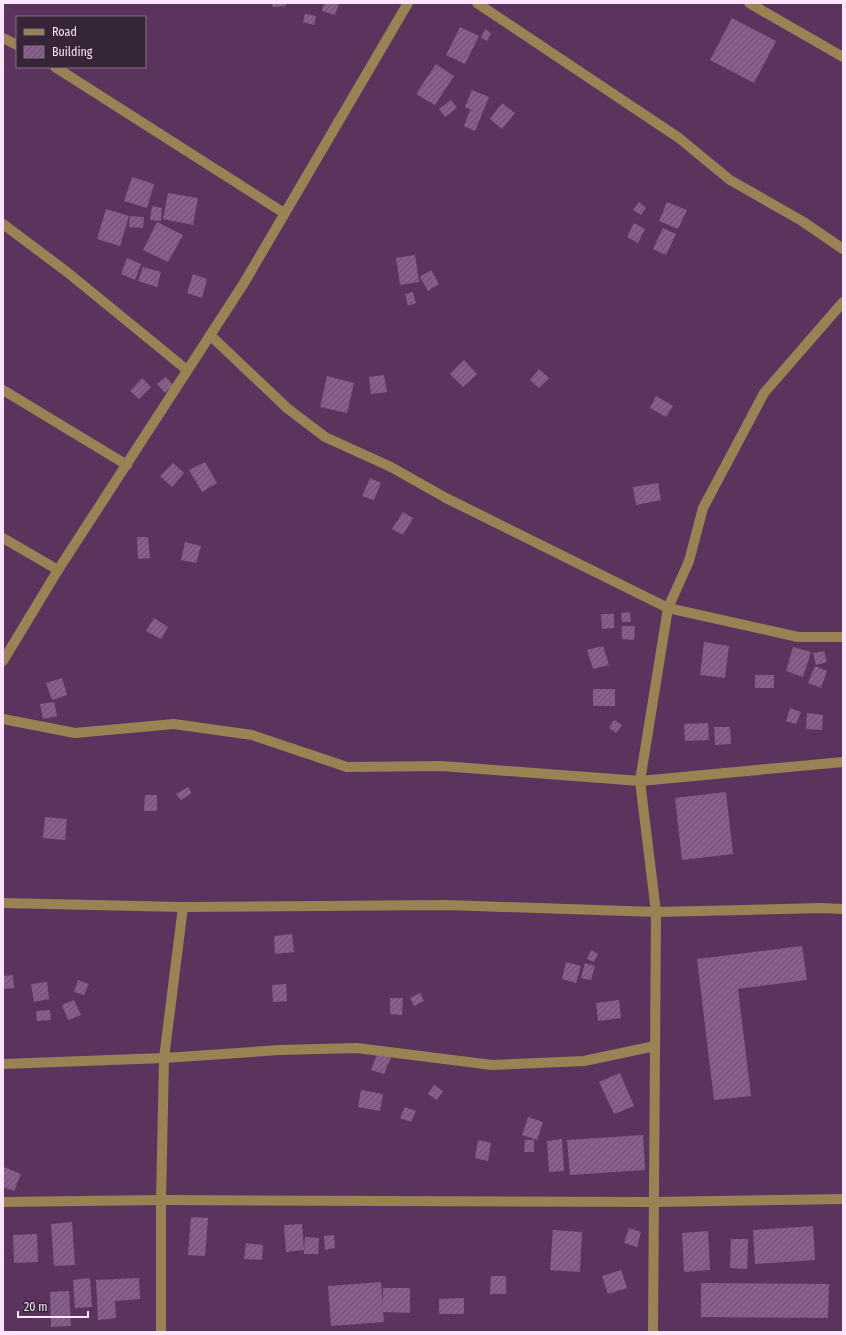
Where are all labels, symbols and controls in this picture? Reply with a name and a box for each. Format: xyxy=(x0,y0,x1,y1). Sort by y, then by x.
legend xyxy=(16,16,146,68)
text: Road xyxy=(52,25,77,39)
text: Building xyxy=(52,45,93,59)
scale bar xyxy=(18,1293,88,1319)
text: 20 m xyxy=(24,1300,48,1314)

